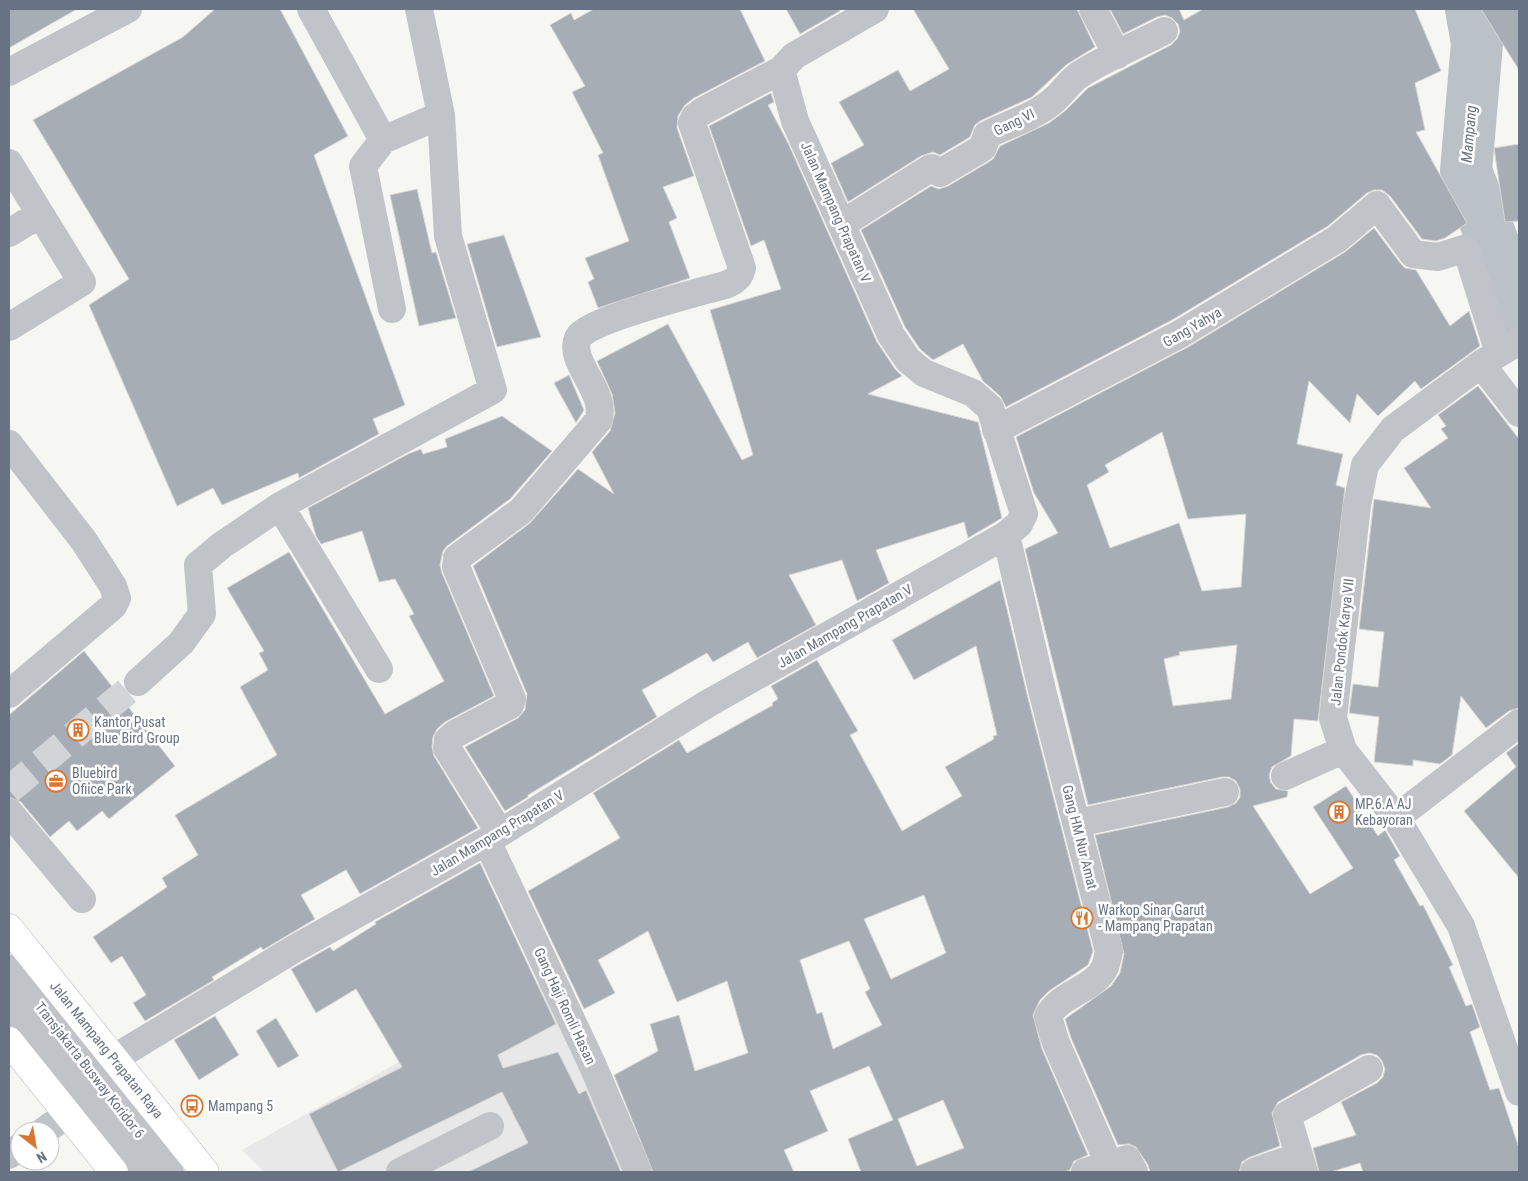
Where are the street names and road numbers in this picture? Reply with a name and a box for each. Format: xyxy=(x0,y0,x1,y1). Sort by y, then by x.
street label: Gang VI xyxy=(991,105,1037,139)
street label: Jalan Mampang Prapatan V xyxy=(798,139,874,285)
street label: Gang Yahya xyxy=(1160,304,1224,350)
street label: Jalan Pondok Karya VII xyxy=(1327,578,1357,706)
street label: Jalan Mampang Prapatan V xyxy=(775,581,915,671)
street label: Gang HM Nur Amat xyxy=(1059,783,1101,891)
street label: Jalan Mampang Prapatan V xyxy=(428,787,567,879)
street label: Gang Haji Romli Hasan xyxy=(531,945,599,1067)
street label: Jalan Mampang Prapatan Raya xyxy=(47,978,167,1121)
street label: Transjakarta Busway Koridor 6 xyxy=(32,999,148,1141)

